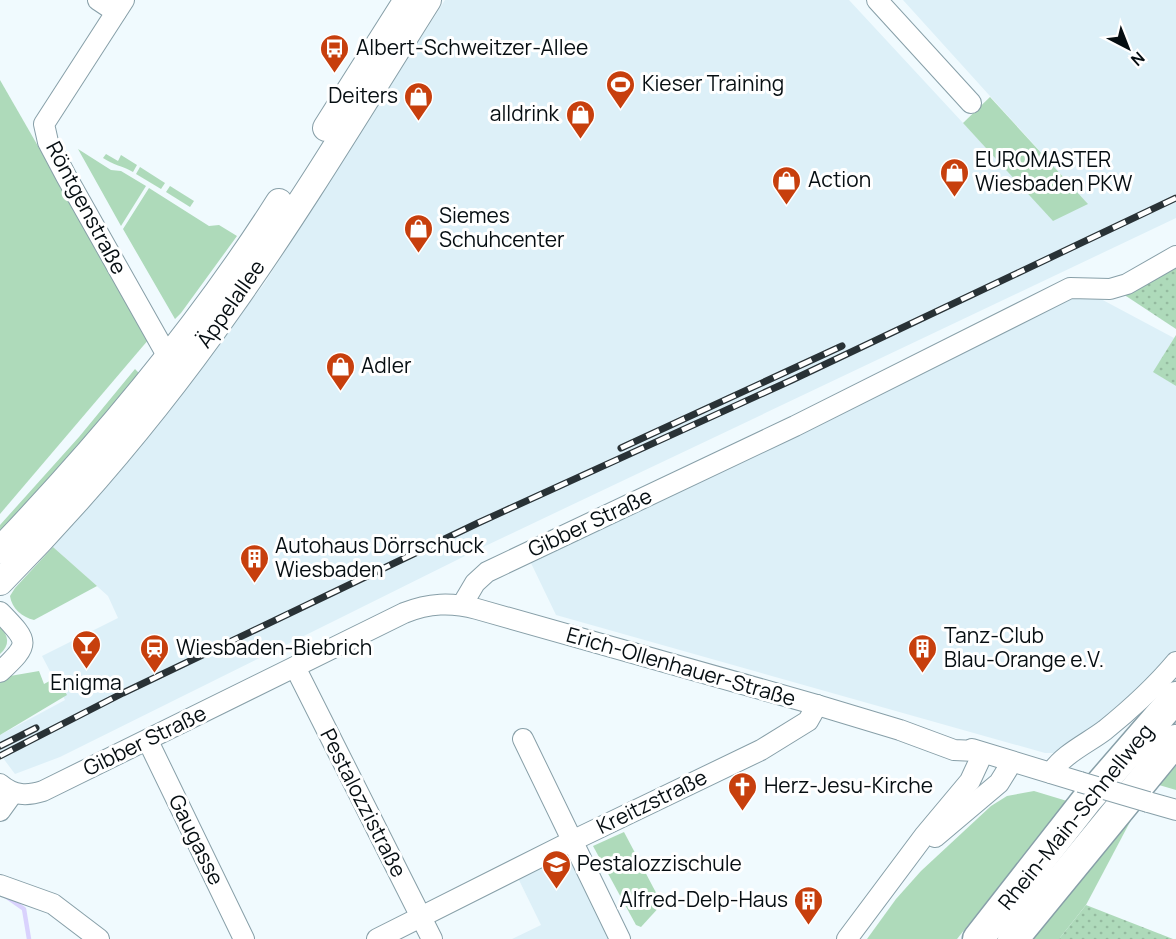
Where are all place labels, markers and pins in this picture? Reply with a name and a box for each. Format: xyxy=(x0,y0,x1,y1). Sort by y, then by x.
bus stop icon: Albert-Schweitzer-Allee xyxy=(319,32,351,74)
place label: Albert-Schweitzer-Allee xyxy=(356,33,588,61)
sports icon: Kieser Training xyxy=(605,68,637,110)
place label: Kieser Training xyxy=(642,69,784,97)
shop icon: Deiters xyxy=(403,80,435,122)
place label: Deiters xyxy=(328,81,398,109)
shop icon: alldrink xyxy=(564,98,596,140)
place label: alldrink xyxy=(490,99,560,127)
place label: EUROMASTER Wiesbaden PKW xyxy=(975,145,1133,197)
shop icon: EUROMASTER Wiesbaden PKW xyxy=(938,156,970,198)
shop icon: Action xyxy=(771,164,803,206)
place label: Action xyxy=(808,165,871,193)
place label: Siemes Schuhcenter xyxy=(439,201,565,253)
shop icon: Siemes Schuhcenter xyxy=(402,212,434,254)
shop icon: Adler xyxy=(324,350,356,392)
place label: Adler xyxy=(361,351,412,379)
place label: Autohaus Dörrschuck Wiesbaden xyxy=(275,531,484,583)
building icon: Autohaus Dörrschuck Wiesbaden xyxy=(238,542,270,584)
place label: Tanz-Club Blau-Orange e.V. xyxy=(944,621,1104,673)
bar icon: Enigma xyxy=(70,628,102,670)
station icon: Wiesbaden-Biebrich xyxy=(139,632,171,674)
building icon: Tanz-Club Blau-Orange e.V. xyxy=(907,632,939,674)
place label: Wiesbaden-Biebrich xyxy=(176,633,372,661)
place label: Enigma xyxy=(50,668,122,696)
church icon: Herz-Jesu-Kirche xyxy=(727,770,759,812)
place label: Herz-Jesu-Kirche xyxy=(764,771,933,799)
school or university icon: Pestalozzischule xyxy=(540,848,572,890)
place label: Pestalozzischule xyxy=(577,849,742,877)
building icon: Alfred-Delp-Haus xyxy=(793,884,825,926)
place label: Alfred-Delp-Haus xyxy=(619,885,788,913)

